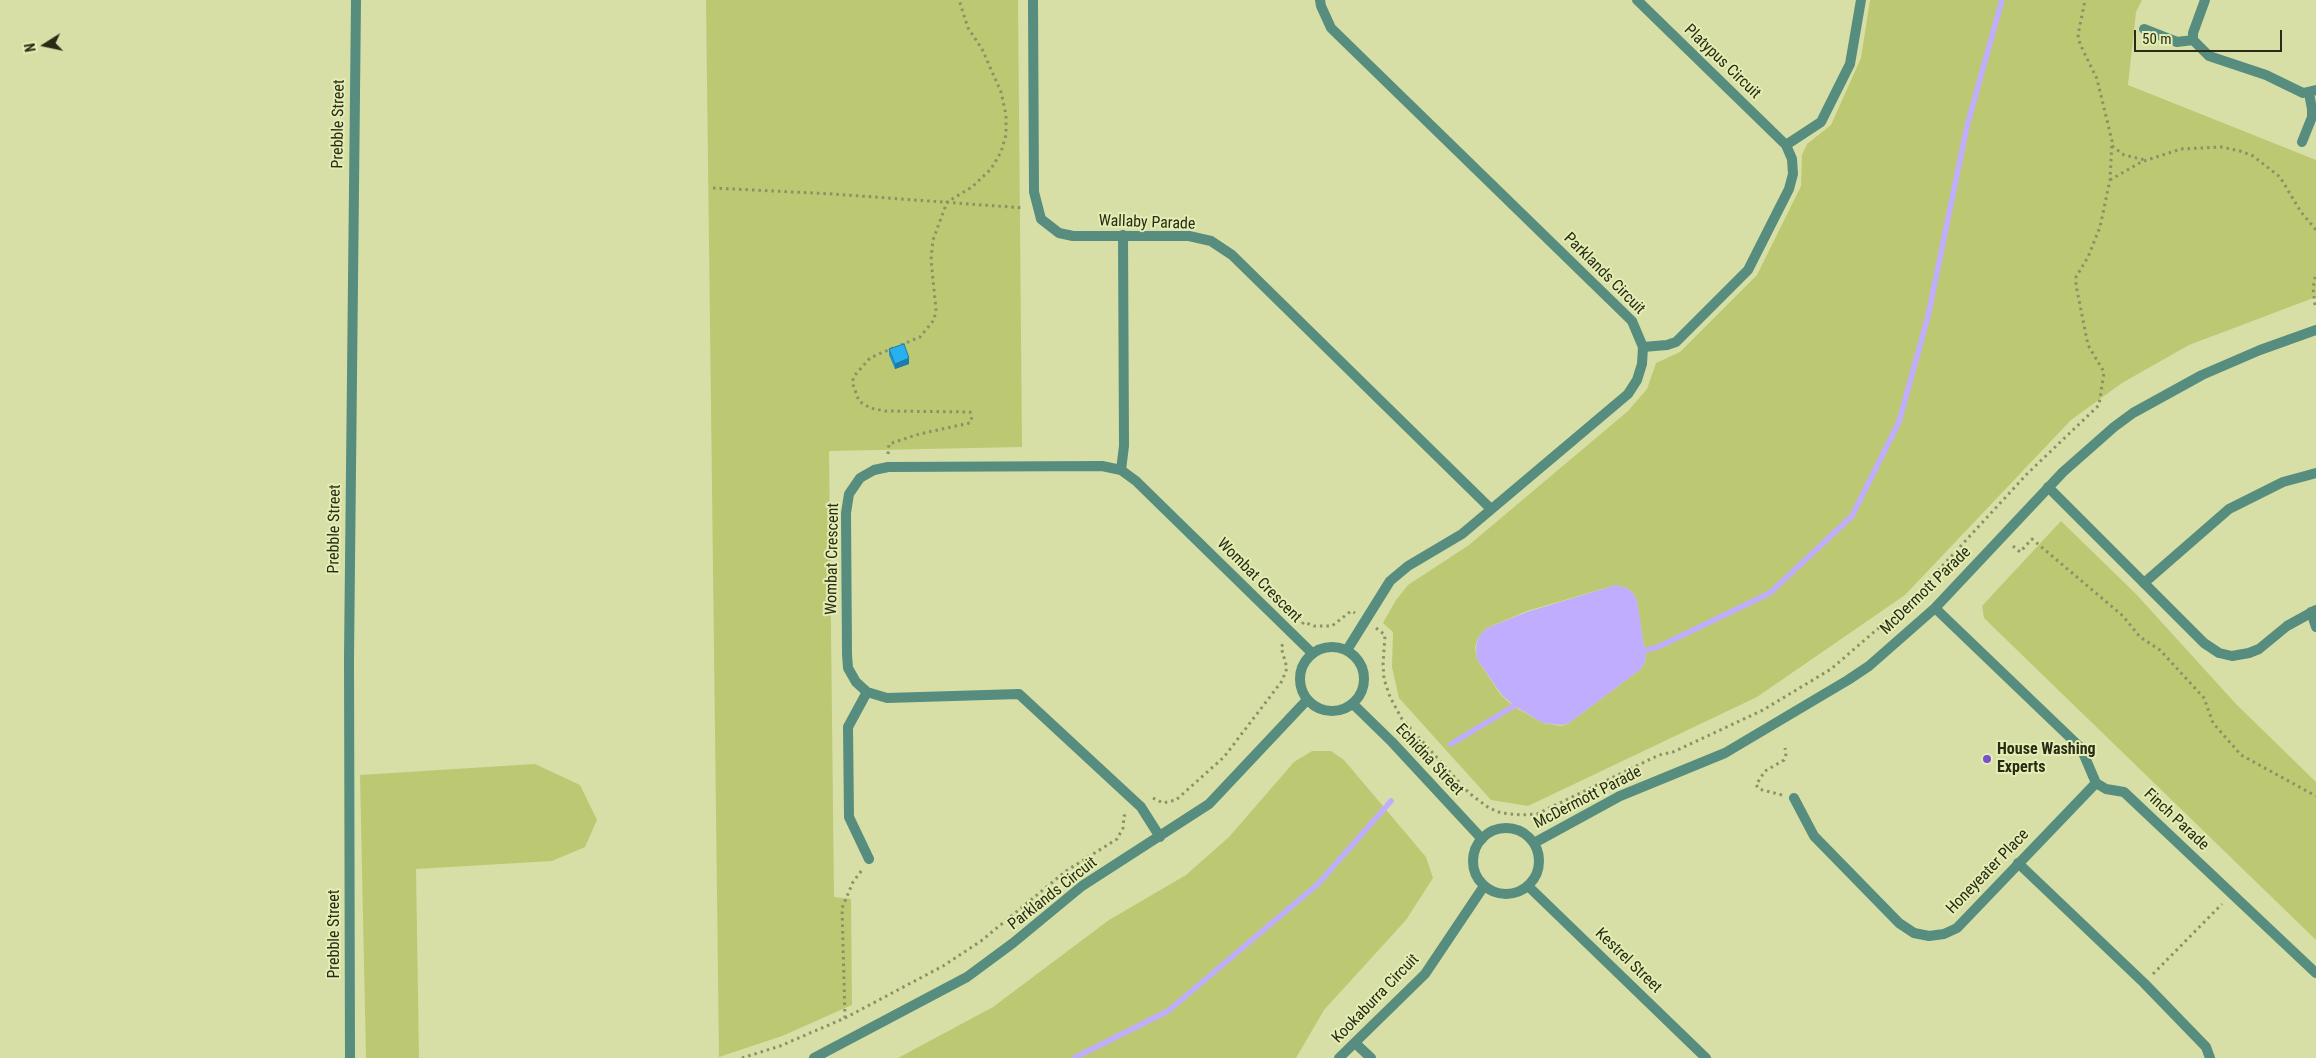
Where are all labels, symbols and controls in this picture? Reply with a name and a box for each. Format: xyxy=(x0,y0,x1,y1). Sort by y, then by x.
north arrow xyxy=(20,20,70,70)
scale bar xyxy=(2136,20,2284,52)
street label: Platypus Circuit xyxy=(1680,21,1764,103)
text: 50 m xyxy=(2142,30,2172,48)
text: N xyxy=(22,42,39,53)
street label: Prebble Street xyxy=(329,79,349,169)
street label: Wallaby Parade xyxy=(1098,212,1196,234)
street label: Parklands Circuit xyxy=(1559,229,1649,319)
street label: Prebble Street xyxy=(325,484,345,574)
street label: Wombat Crescent xyxy=(822,503,844,615)
street label: Wombat Crescent xyxy=(1213,535,1305,627)
street label: McDermott Parade xyxy=(1877,543,1975,639)
street label: Echidna Street xyxy=(1391,720,1467,800)
place label: House Washing Experts xyxy=(1997,740,2096,778)
marker: House Washing Experts xyxy=(1981,753,1993,765)
street label: McDermott Parade xyxy=(1531,763,1645,833)
street label: Finch Parade xyxy=(2139,785,2213,855)
street label: Honeyeater Place xyxy=(1943,826,2033,918)
street label: Parklands Circuit xyxy=(1005,853,1101,935)
street label: Prebble Street xyxy=(325,889,345,979)
street label: Kestrel Street xyxy=(1591,925,1665,997)
street label: Kookaburra Circuit xyxy=(1329,950,1423,1048)

